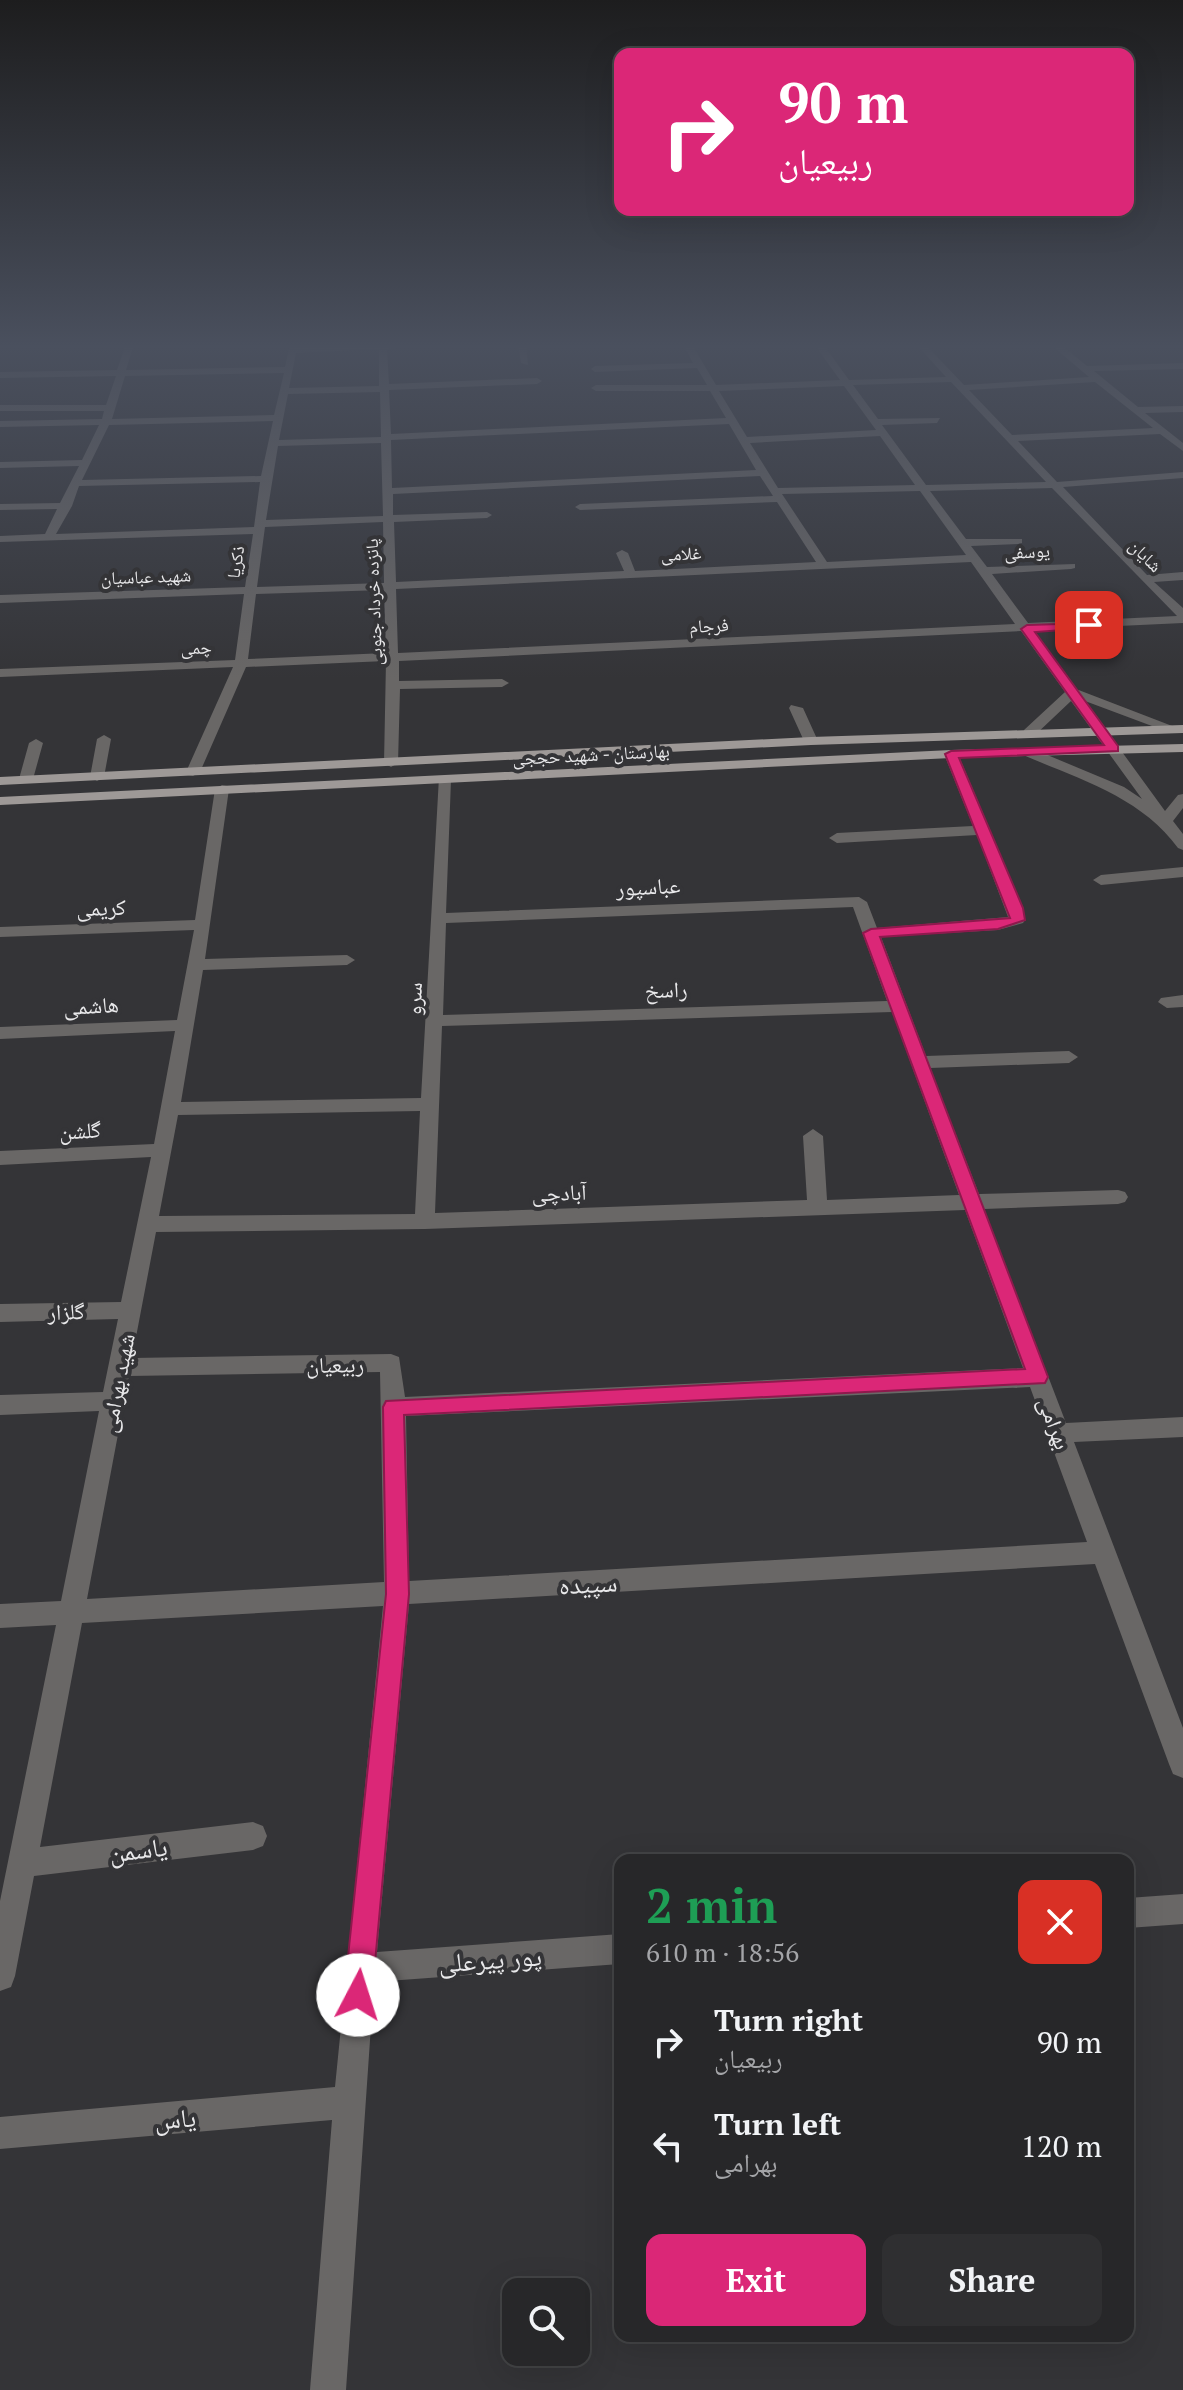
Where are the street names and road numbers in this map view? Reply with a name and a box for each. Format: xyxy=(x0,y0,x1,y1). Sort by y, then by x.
street label: شایان xyxy=(1124,533,1168,577)
street label: پانزده خرداد جنوبی xyxy=(359,538,387,666)
street label: یوسفی xyxy=(1004,538,1050,564)
street label: غلامی xyxy=(660,540,702,566)
street label: ذکریا xyxy=(221,544,249,580)
street label: شهید عباسیان xyxy=(100,562,192,590)
street label: فرجام xyxy=(689,612,729,639)
street label: چمی xyxy=(180,634,212,660)
street label: بهارستان - شهید حججی xyxy=(512,738,670,770)
street label: عباسپور xyxy=(614,870,681,902)
street label: کریمی xyxy=(76,892,126,922)
street label: راسخ xyxy=(644,974,688,1004)
street label: سرو xyxy=(398,982,428,1016)
street label: هاشمی xyxy=(63,989,119,1021)
street label: گلشن xyxy=(58,1114,102,1146)
street label: آبادچی xyxy=(531,1177,587,1207)
street label: گلزار xyxy=(46,1296,85,1326)
street label: شهید بهرامی xyxy=(93,1331,141,1435)
street label: ربیعیان xyxy=(306,1349,364,1379)
street label: بهرامی xyxy=(1032,1393,1078,1453)
street label: سپیده xyxy=(558,1564,618,1602)
street label: یاسمن xyxy=(107,1829,169,1869)
street label: پور پیرعلی xyxy=(437,1938,543,1980)
street label: یاس xyxy=(153,2099,197,2137)

